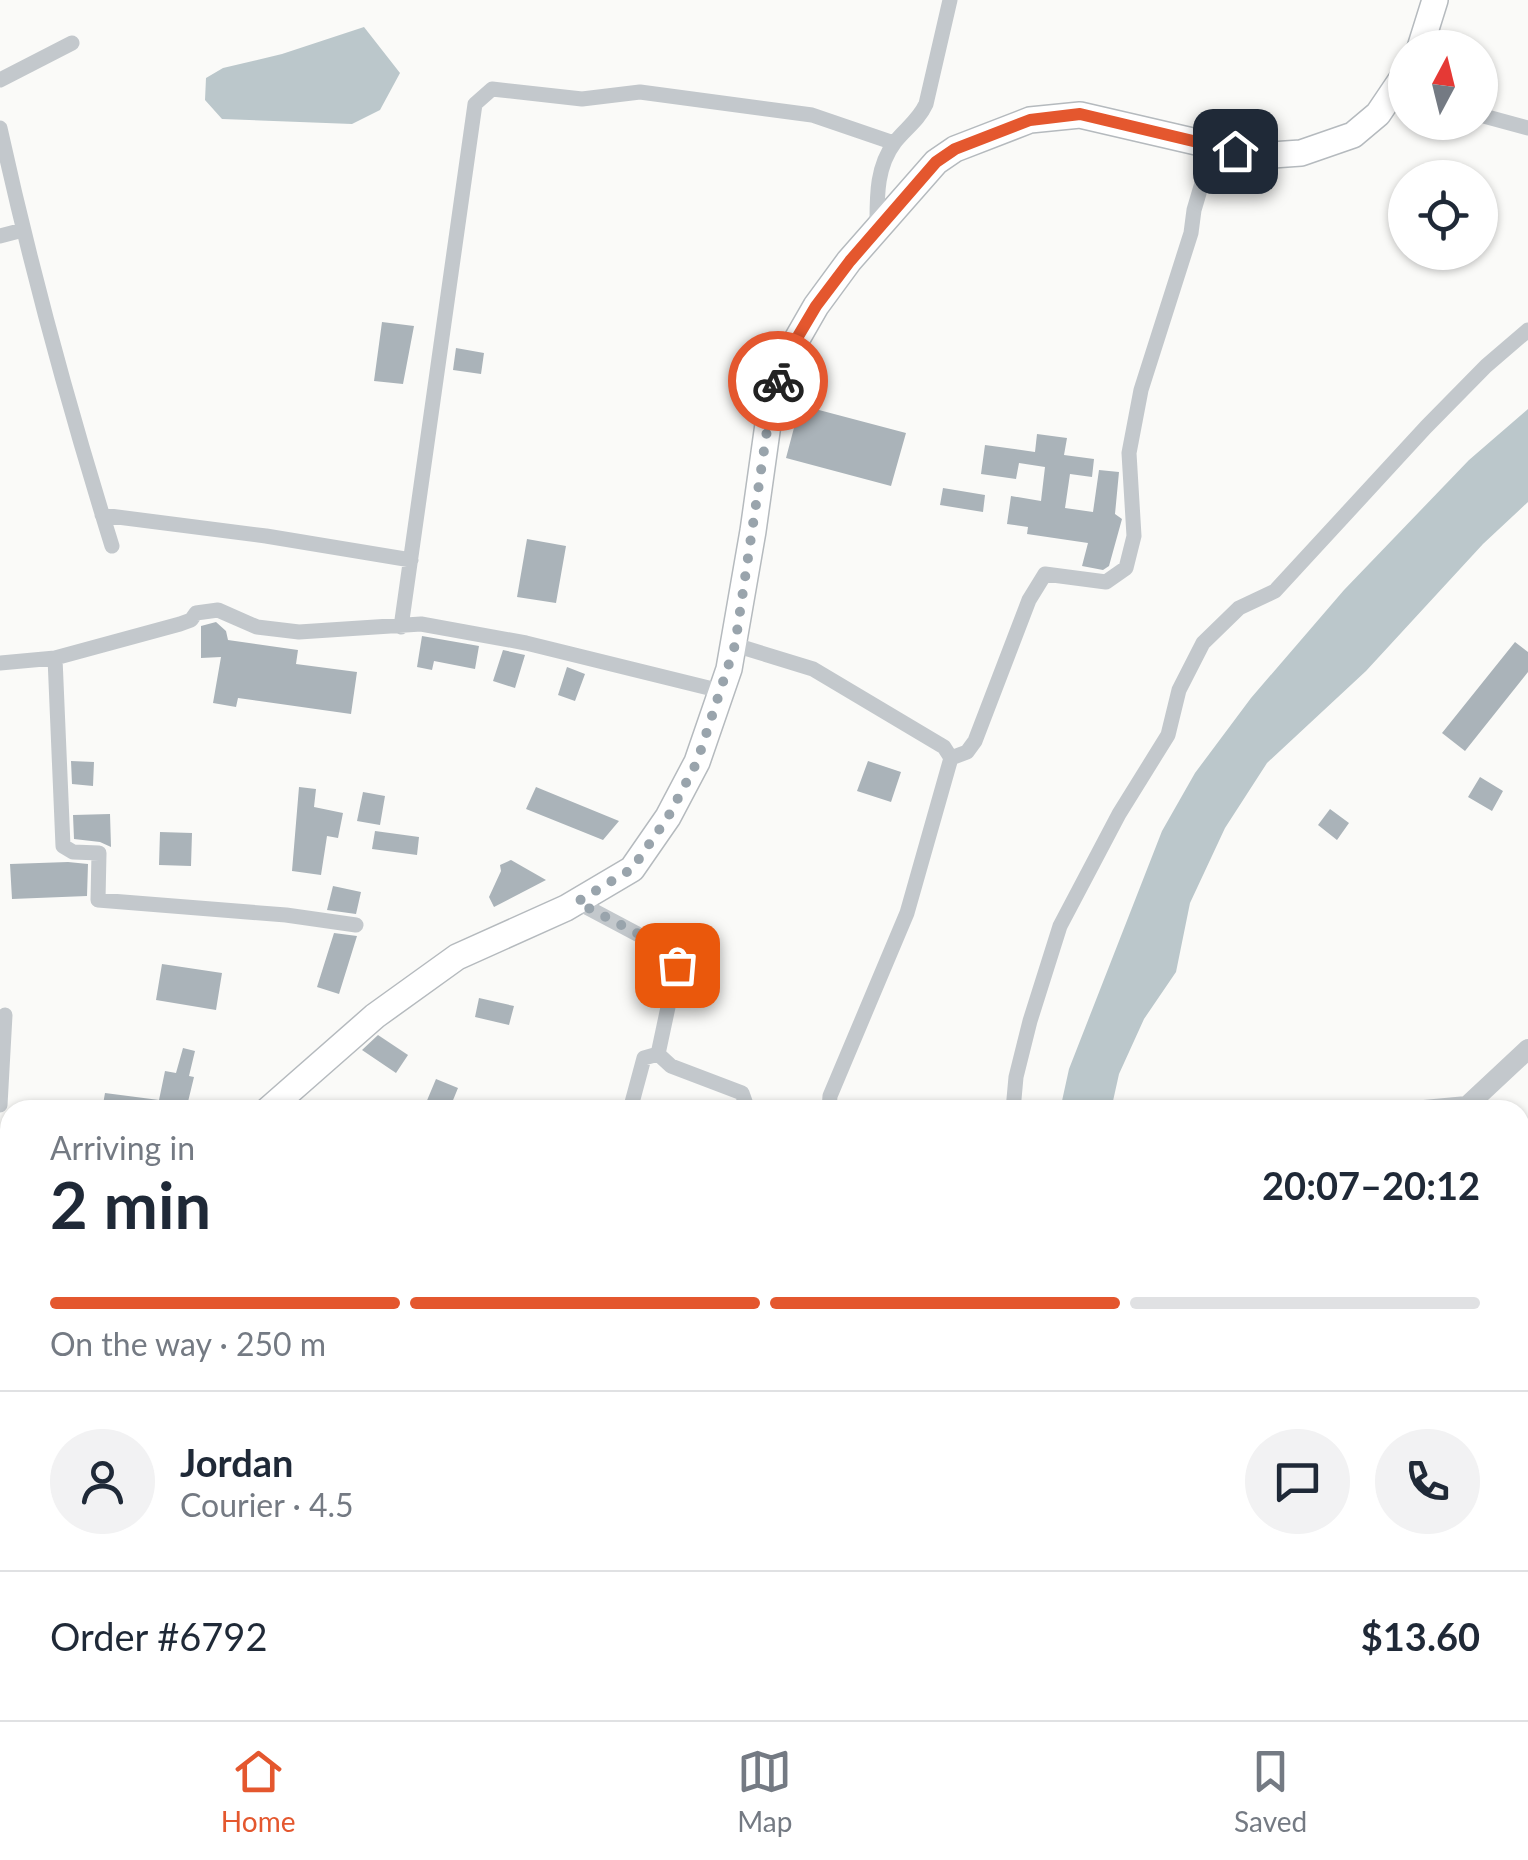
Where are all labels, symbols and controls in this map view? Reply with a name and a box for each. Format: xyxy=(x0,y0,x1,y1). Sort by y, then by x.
north arrow xyxy=(1388,30,1498,140)
map controls xyxy=(1388,30,1498,270)
pin xyxy=(1193,109,1278,194)
icon: home xyxy=(1208,124,1263,179)
button: locate xyxy=(1388,160,1498,270)
courier xyxy=(728,331,828,431)
icon: bike xyxy=(751,354,806,409)
pin xyxy=(635,923,720,1008)
icon: bag xyxy=(650,938,705,993)
text: Arriving in xyxy=(50,1128,195,1167)
text: 20:07–20:12 xyxy=(1262,1162,1480,1208)
text: 2 min xyxy=(50,1165,211,1243)
text: On the way · 250 m xyxy=(50,1324,326,1363)
button: person xyxy=(50,1429,155,1534)
button: chat xyxy=(1245,1429,1350,1534)
button: phone xyxy=(1375,1429,1480,1534)
text: Jordan xyxy=(180,1439,293,1485)
text: Courier · 4.5 xyxy=(180,1485,354,1524)
text: Order #6792 xyxy=(50,1613,267,1659)
text: $13.60 xyxy=(1361,1613,1480,1659)
tab: Home xyxy=(221,1744,295,1838)
tab: Map xyxy=(737,1744,792,1838)
tab: Saved xyxy=(1234,1744,1307,1838)

